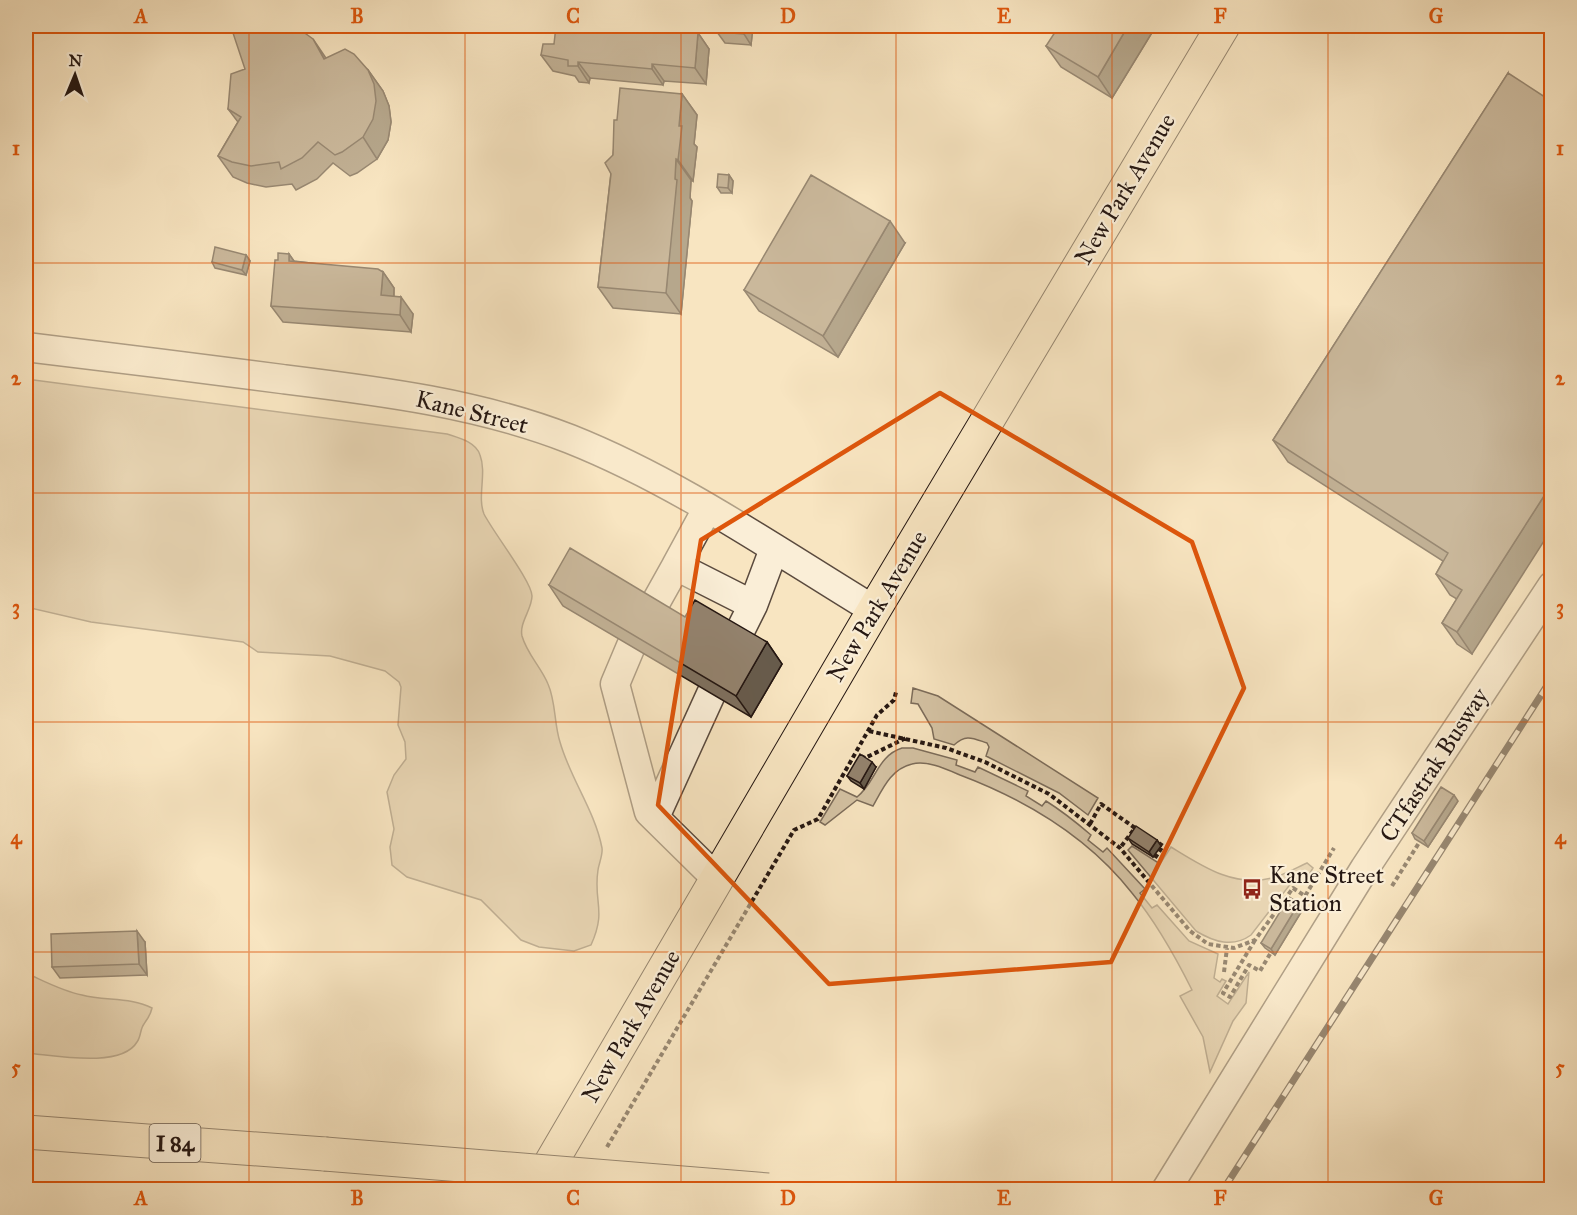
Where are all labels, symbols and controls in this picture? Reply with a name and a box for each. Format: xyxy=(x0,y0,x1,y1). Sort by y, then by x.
text: A xyxy=(132,4,148,28)
text: B xyxy=(350,4,364,28)
text: C xyxy=(566,4,580,28)
text: D xyxy=(780,4,796,28)
text: E xyxy=(997,4,1012,28)
text: F xyxy=(1213,4,1227,28)
text: G xyxy=(1429,4,1444,28)
north arrow xyxy=(45,45,105,105)
text: N xyxy=(68,51,83,70)
street label: New Park Avenue xyxy=(1068,108,1182,270)
text: 1 xyxy=(12,136,20,160)
text: 1 xyxy=(1556,136,1564,160)
text: 2 xyxy=(11,366,22,390)
text: 2 xyxy=(1555,366,1566,390)
street label: Kane Street xyxy=(413,384,532,441)
street label: New Park Avenue xyxy=(820,525,934,687)
text: 3 xyxy=(12,595,20,620)
text: 3 xyxy=(1556,595,1564,620)
street label: CTfastrak Busway xyxy=(1373,682,1495,848)
text: 4 xyxy=(10,825,22,850)
text: 4 xyxy=(1554,825,1566,850)
place label: Kane Street Station xyxy=(1269,860,1384,918)
bus stop icon: Kane Street Station xyxy=(1240,877,1264,901)
street label: New Park Avenue xyxy=(575,944,687,1108)
text: 5 xyxy=(11,1055,21,1079)
text: 5 xyxy=(1555,1055,1565,1079)
road number: I 84 xyxy=(150,1124,201,1162)
text: A xyxy=(132,1186,148,1210)
text: B xyxy=(350,1186,364,1210)
text: C xyxy=(566,1186,580,1210)
text: D xyxy=(780,1186,796,1210)
text: E xyxy=(997,1186,1012,1210)
text: F xyxy=(1213,1186,1227,1210)
text: G xyxy=(1429,1186,1444,1210)

